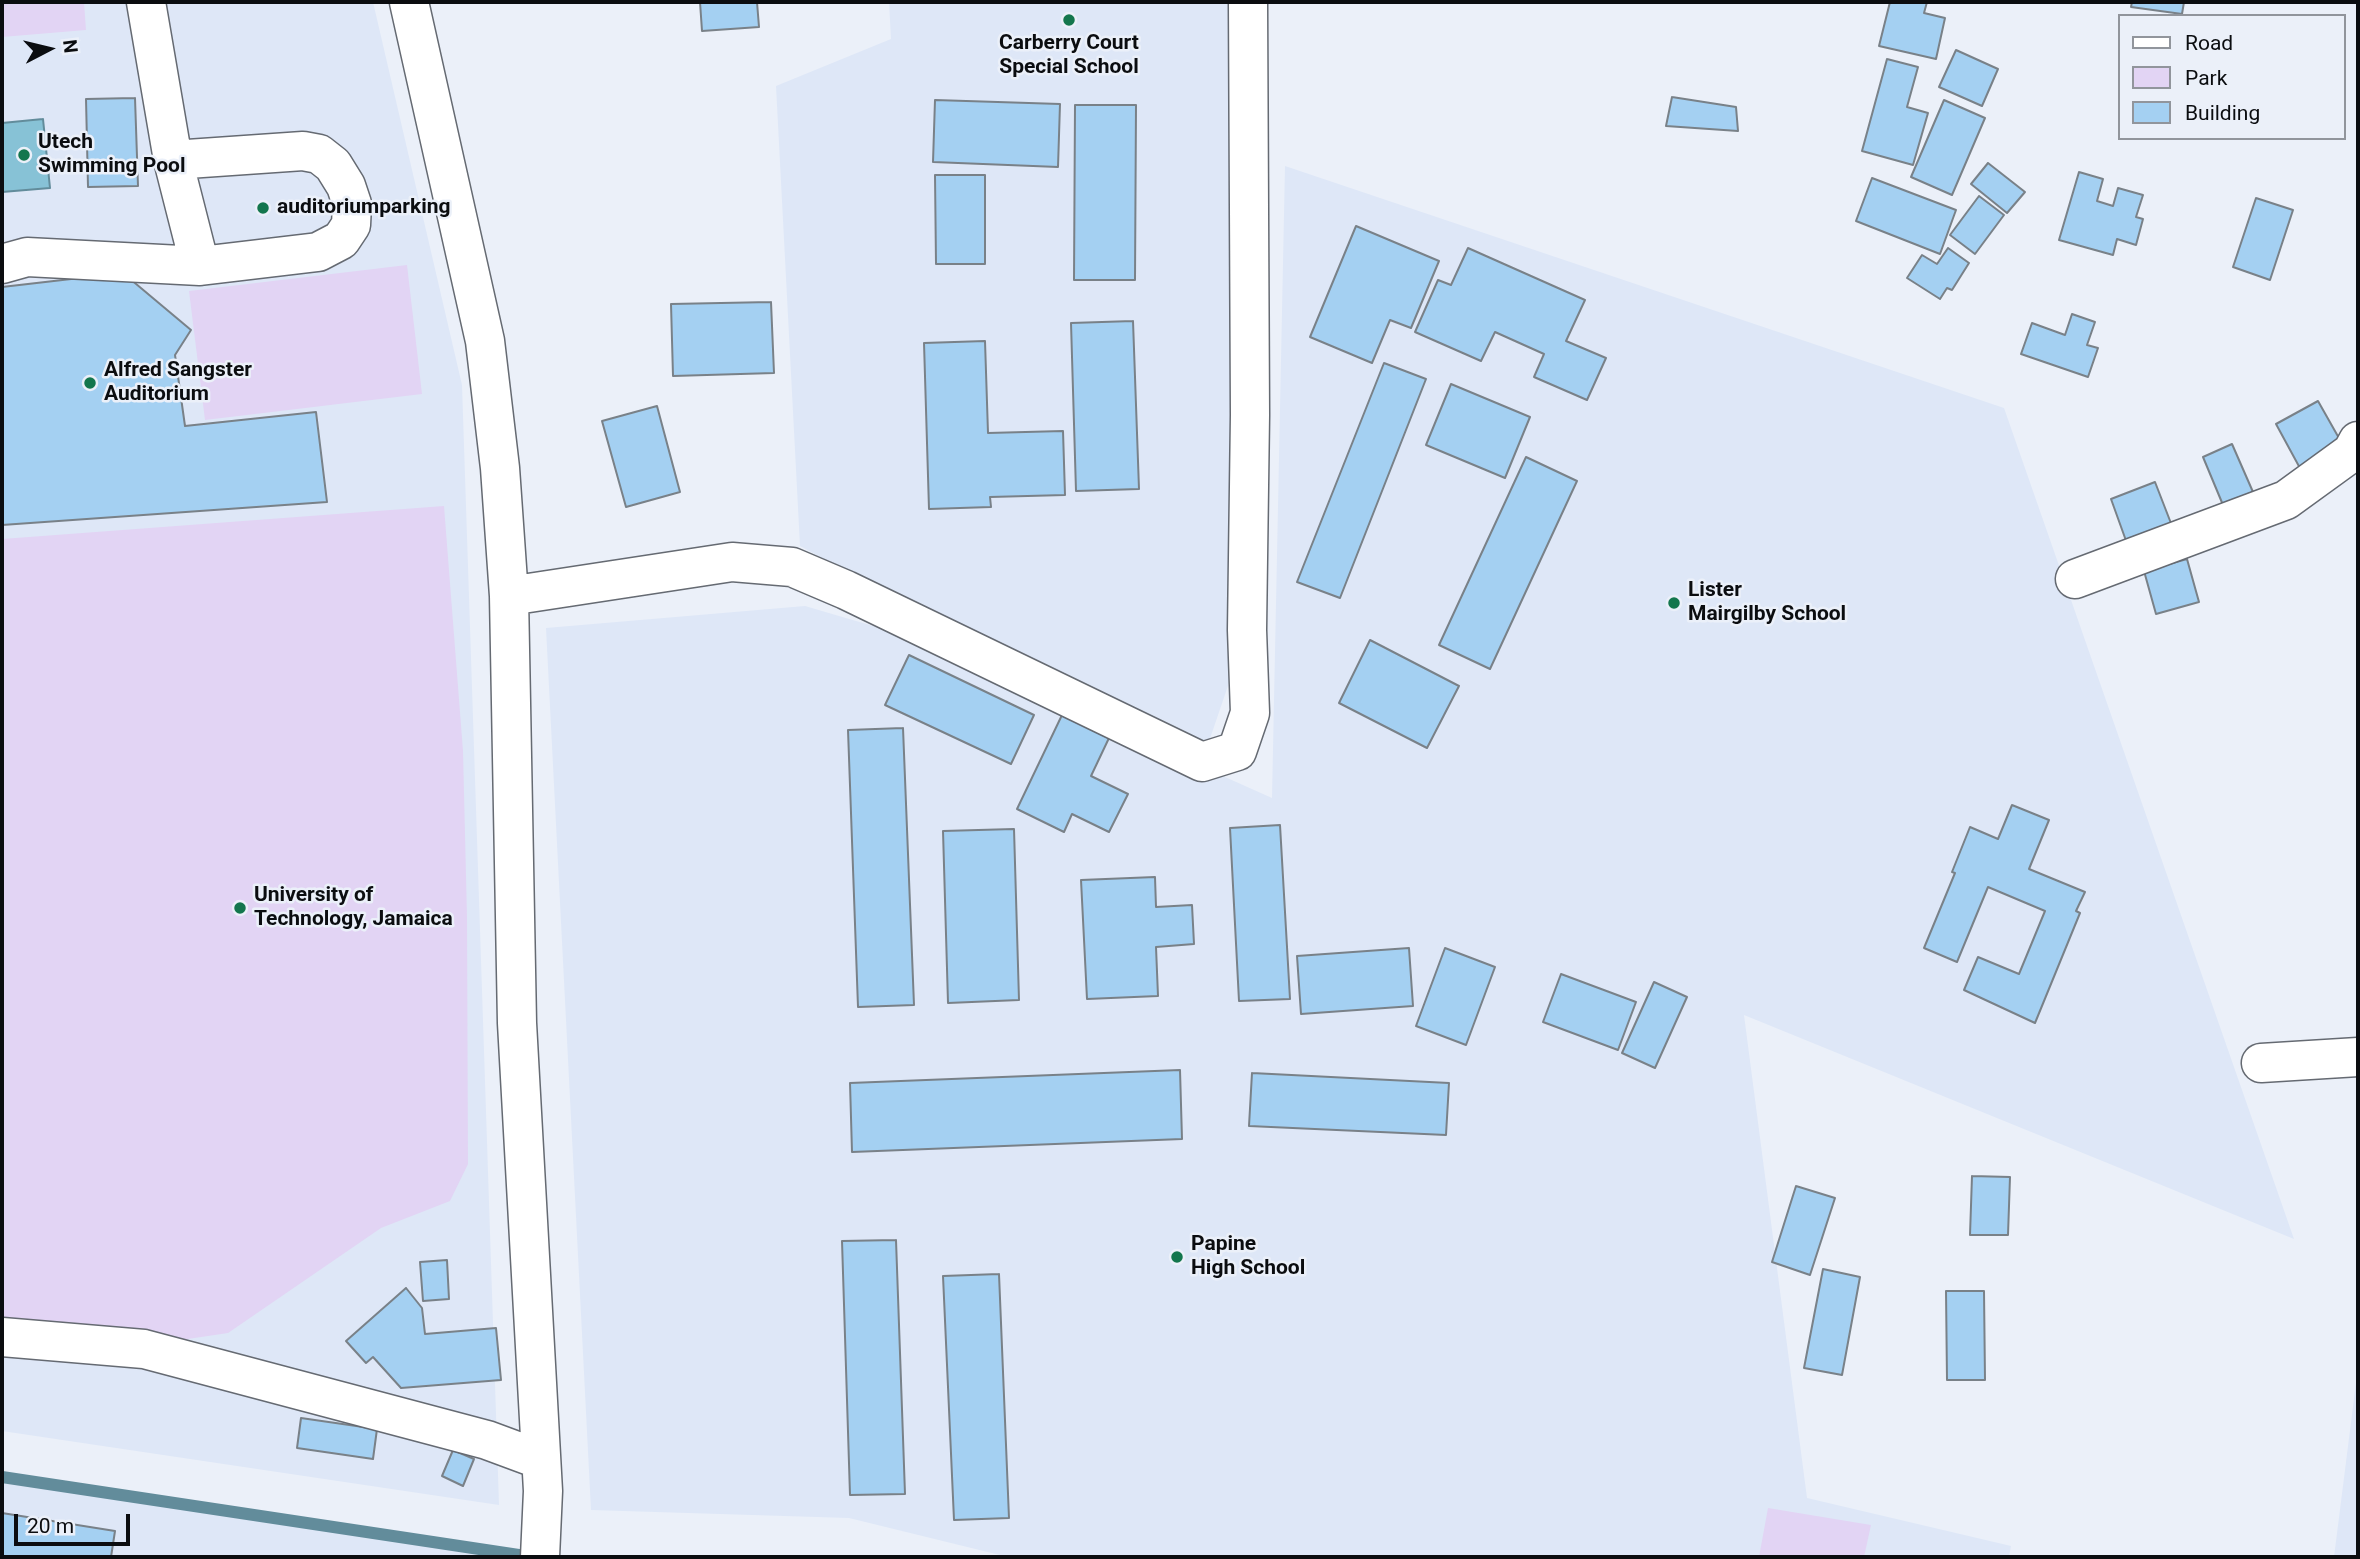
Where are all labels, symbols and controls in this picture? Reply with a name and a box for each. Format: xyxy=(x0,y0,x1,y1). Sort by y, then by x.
marker: Carberry Court Special School xyxy=(1061,12,1077,28)
north arrow xyxy=(14,14,84,84)
legend xyxy=(2118,14,2346,140)
place label: Carberry Court Special School xyxy=(999,31,1139,81)
text: Road xyxy=(2185,31,2233,55)
text: N xyxy=(58,38,83,54)
text: Park xyxy=(2185,66,2227,90)
text: Building xyxy=(2185,101,2260,125)
place label: Utech Swimming Pool xyxy=(38,130,186,180)
marker: Utech Swimming Pool xyxy=(16,147,32,163)
place label: auditoriumparking xyxy=(277,195,451,221)
marker: auditoriumparking xyxy=(255,200,271,216)
place label: Alfred Sangster Auditorium xyxy=(104,358,252,408)
marker: Alfred Sangster Auditorium xyxy=(82,375,98,391)
place label: Lister Mairgilby School xyxy=(1688,578,1846,628)
marker: Lister Mairgilby School xyxy=(1666,595,1682,611)
place label: University of Technology, Jamaica xyxy=(254,883,453,933)
marker: University of Technology, Jamaica xyxy=(232,900,248,916)
place label: Papine High School xyxy=(1191,1232,1305,1282)
marker: Papine High School xyxy=(1169,1249,1185,1265)
scale bar xyxy=(18,1500,133,1544)
text: 20 m xyxy=(27,1514,74,1538)

